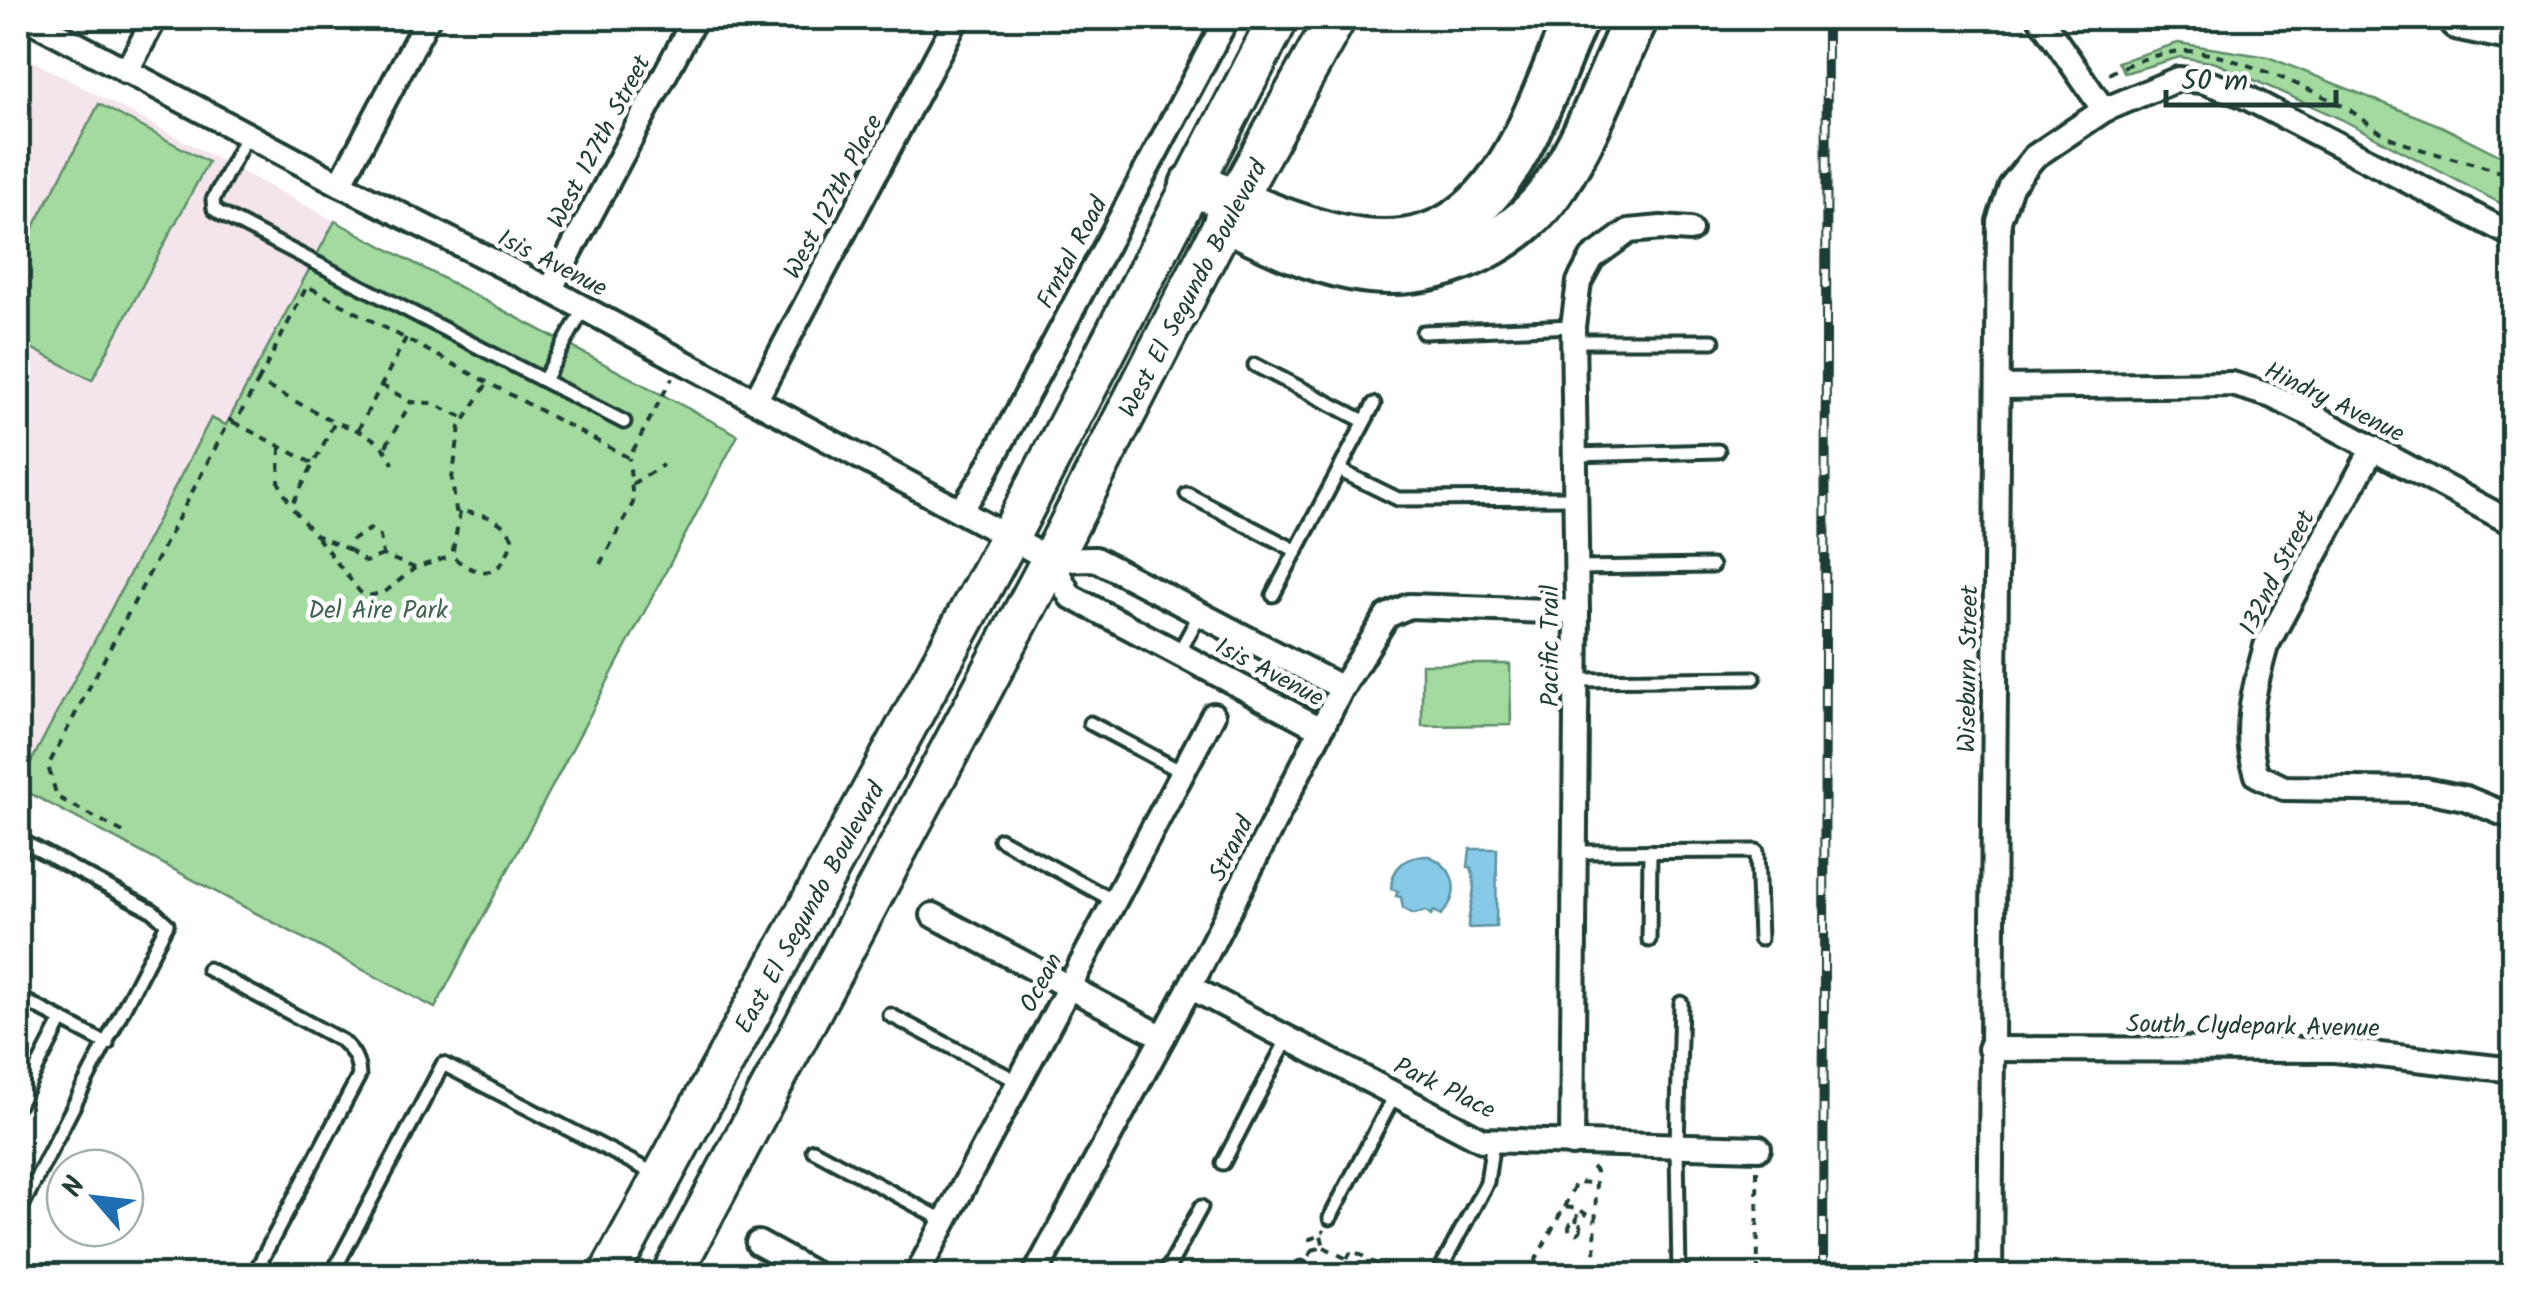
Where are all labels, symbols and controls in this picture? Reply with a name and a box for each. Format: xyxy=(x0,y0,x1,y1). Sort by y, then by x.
scale bar xyxy=(2166,45,2336,107)
street label: West 127th Street xyxy=(537,48,663,236)
text: 50 m xyxy=(2181,58,2248,106)
street label: West 127th Place xyxy=(773,107,894,287)
street label: West El Segundo Boulevard xyxy=(1109,151,1280,425)
street label: Frntal Road xyxy=(1026,188,1120,316)
street label: Isis Avenue xyxy=(490,219,614,309)
street label: Hindry Avenue xyxy=(2257,351,2411,454)
street label: 132nd Street xyxy=(2229,503,2327,643)
street label: Pacific Trail xyxy=(1531,585,1571,707)
street label: Wiseburn Street xyxy=(1948,585,1990,753)
park label: Del Aire Park xyxy=(308,591,448,631)
street label: Isis Avenue xyxy=(1207,627,1331,718)
street label: East El Segundo Boulevard xyxy=(725,773,898,1041)
street label: Strand xyxy=(1198,808,1266,889)
street label: Ocean xyxy=(1009,946,1074,1020)
street label: South Clydepark Avenue xyxy=(2126,1005,2380,1049)
street label: Park Place xyxy=(1386,1047,1502,1131)
north arrow xyxy=(45,1148,145,1248)
text: N xyxy=(51,1169,99,1206)

